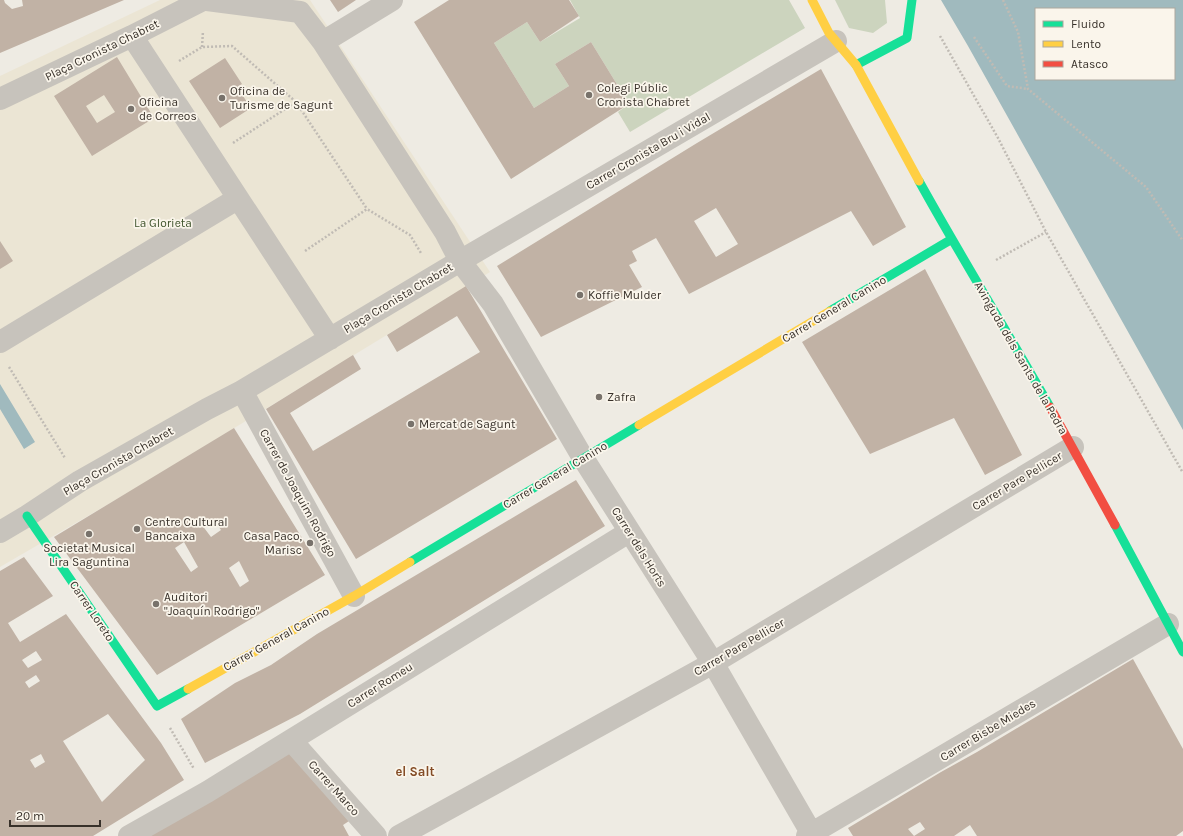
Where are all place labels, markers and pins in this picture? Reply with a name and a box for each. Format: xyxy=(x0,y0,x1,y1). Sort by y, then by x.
place label: Colegi Públic Cronista Chabret xyxy=(597,81,690,109)
place label: Oficina de Turisme de Sagunt xyxy=(230,84,333,112)
marker: Colegi Públic Cronista Chabret xyxy=(584,90,594,100)
marker: Oficina de Turisme de Sagunt xyxy=(217,93,227,103)
place label: Oficina de Correos xyxy=(139,95,197,123)
marker: Oficina de Correos xyxy=(126,104,136,114)
place label: Koffie Mulder xyxy=(588,288,662,302)
marker: Koffie Mulder xyxy=(575,290,585,300)
place label: Zafra xyxy=(607,390,636,404)
marker: Zafra xyxy=(594,392,604,402)
place label: Mercat de Sagunt xyxy=(419,417,516,431)
marker: Mercat de Sagunt xyxy=(406,419,416,429)
place label: Centre Cultural Bancaixa xyxy=(145,515,228,543)
marker: Centre Cultural Bancaixa xyxy=(132,524,142,534)
marker: Societat Musical Lira Saguntina xyxy=(84,529,94,539)
place label: Casa Paco, Marisc xyxy=(244,529,302,557)
marker: Casa Paco, Marisc xyxy=(305,538,315,548)
place label: Societat Musical Lira Saguntina xyxy=(43,541,135,569)
place label: Auditori "Joaquín Rodrigo" xyxy=(164,590,260,618)
marker: Auditori "Joaquín Rodrigo" xyxy=(151,599,161,609)

